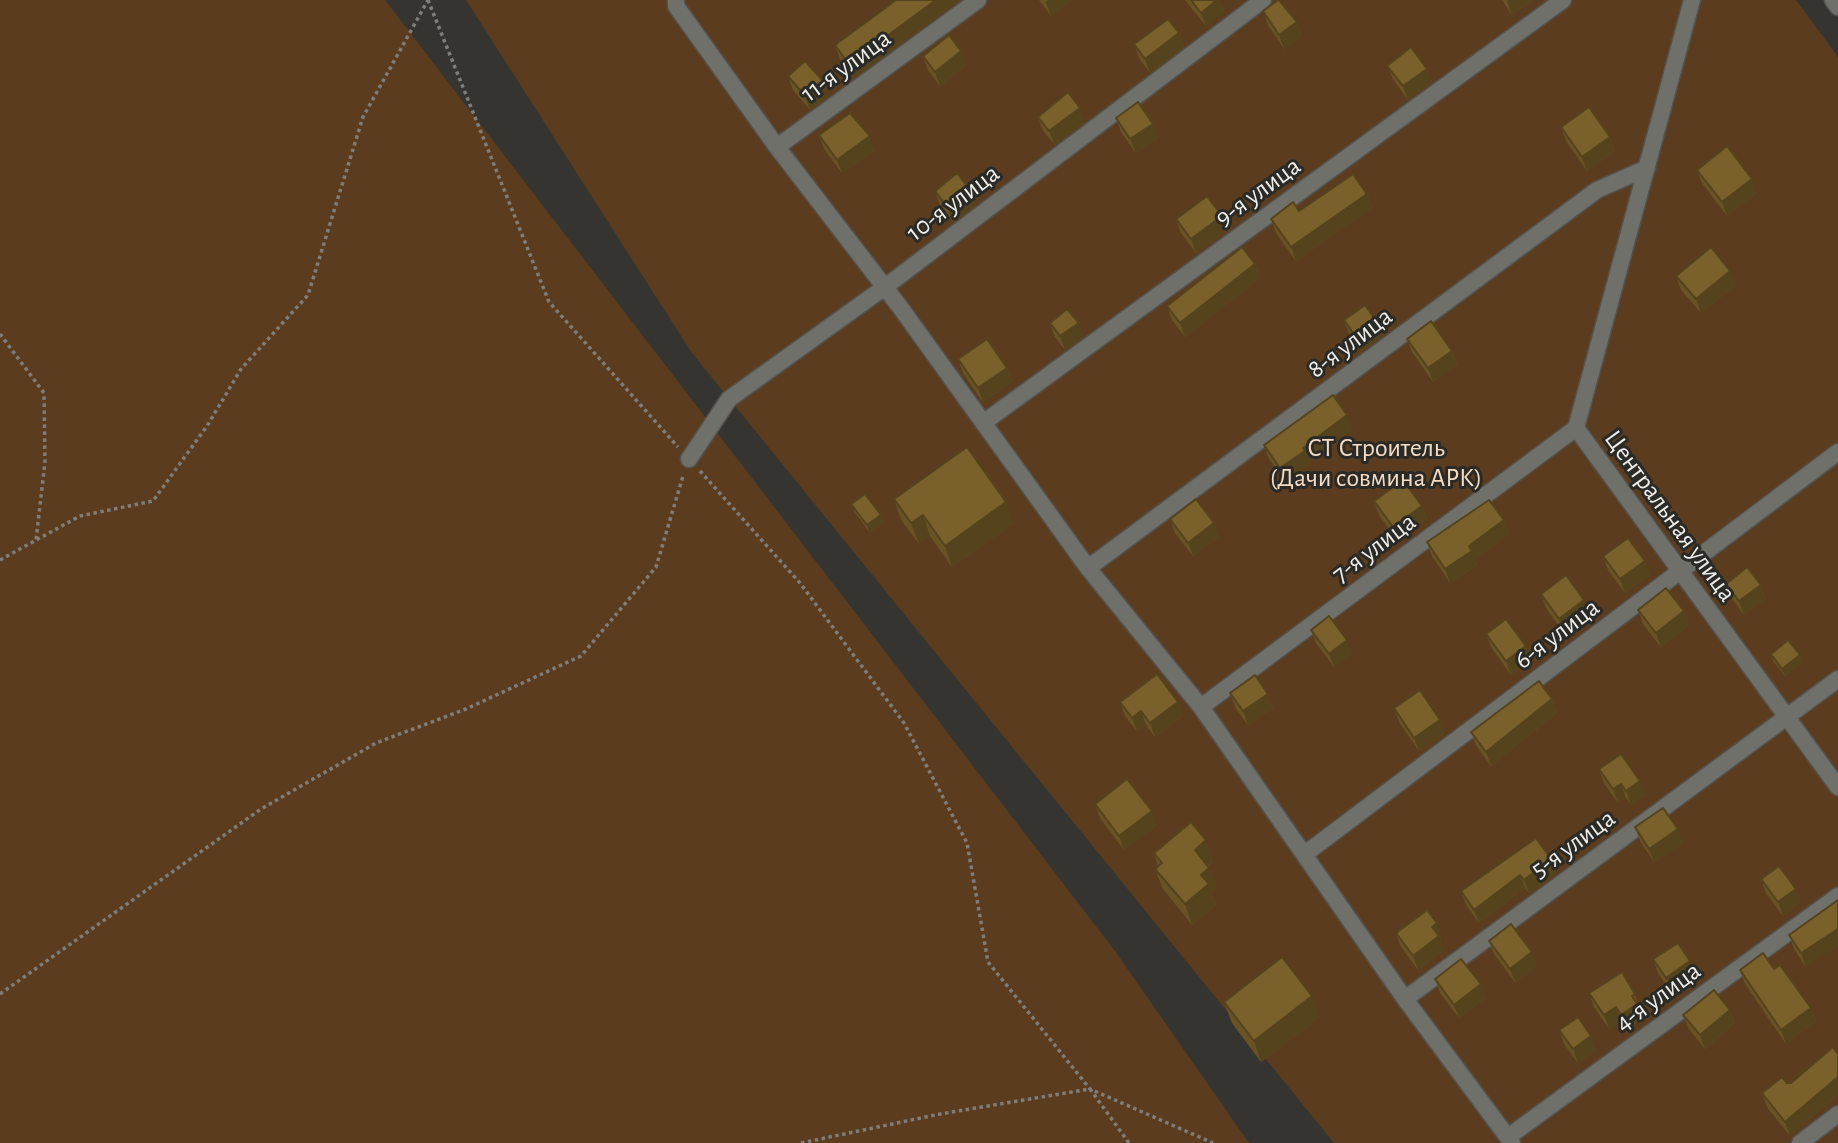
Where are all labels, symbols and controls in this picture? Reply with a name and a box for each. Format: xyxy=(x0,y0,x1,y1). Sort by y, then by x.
street label: 11-я улица xyxy=(795,23,897,109)
street label: 9-я улица xyxy=(1209,151,1307,233)
street label: 10-я улица xyxy=(900,158,1006,248)
street label: 8-я улица xyxy=(1301,301,1399,385)
street label: Центральная улица xyxy=(1597,424,1743,608)
park label: СТ Строитель (Дачи совмина АРК) xyxy=(1270,432,1482,494)
street label: 7-я улица xyxy=(1326,506,1422,590)
street label: 6-я улица xyxy=(1508,592,1606,676)
street label: 5-я улица xyxy=(1525,803,1621,885)
street label: 4-я улица xyxy=(1609,955,1707,1039)

